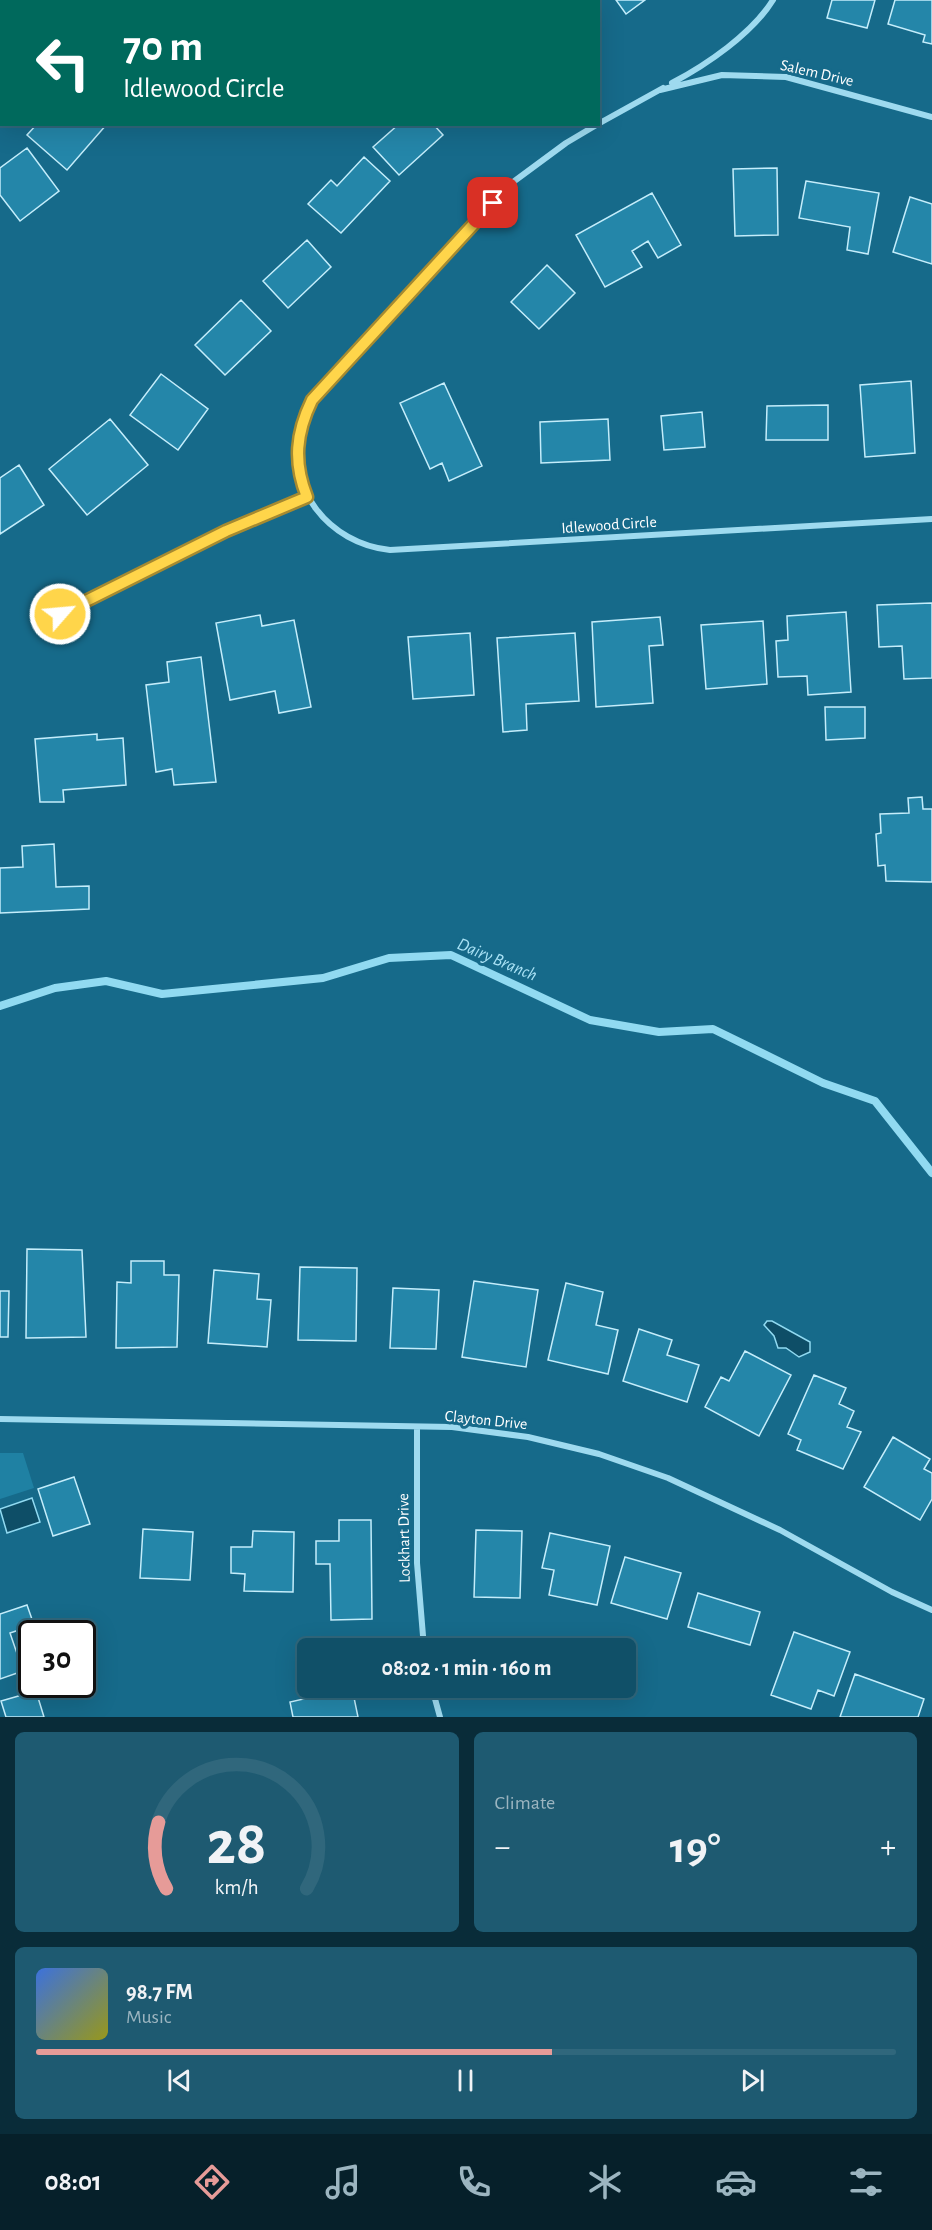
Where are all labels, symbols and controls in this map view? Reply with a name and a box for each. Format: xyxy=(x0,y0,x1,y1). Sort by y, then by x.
icon: left xyxy=(24,24,102,102)
text: 70 m xyxy=(123,26,203,68)
street label: Salem Drive xyxy=(779,57,855,89)
text: Idlewood Circle xyxy=(123,75,284,102)
pin xyxy=(467,177,518,228)
icon: arrive xyxy=(476,186,509,219)
street label: Idlewood Circle xyxy=(561,514,657,536)
position arrow xyxy=(28,582,92,646)
water label: Dairy Branch xyxy=(454,935,540,985)
street label: Clayton Drive xyxy=(444,1408,528,1433)
street label: Lockhart Drive xyxy=(395,1493,413,1583)
speed limit sign: 30 xyxy=(18,1620,96,1698)
text: 08:02 · 1 min · 160 m xyxy=(382,1657,552,1679)
text: Climate xyxy=(495,1793,555,1813)
text: 28 xyxy=(207,1813,267,1875)
text: 19° xyxy=(670,1826,721,1871)
text: − xyxy=(495,1831,510,1864)
text: + xyxy=(880,1831,896,1864)
text: km/h xyxy=(215,1877,259,1898)
text: 98.7 FM xyxy=(126,1981,193,2003)
text: Music xyxy=(126,2007,172,2027)
icon: previous xyxy=(163,2064,196,2097)
icon: pause xyxy=(449,2064,482,2097)
icon: next xyxy=(736,2064,769,2097)
icon: directions xyxy=(191,2161,233,2203)
icon: music xyxy=(322,2161,364,2203)
icon: phone xyxy=(453,2161,495,2203)
icon: climate xyxy=(584,2161,626,2203)
icon: car xyxy=(715,2161,757,2203)
icon: filters xyxy=(845,2161,887,2203)
text: 08:01 xyxy=(44,2168,102,2195)

